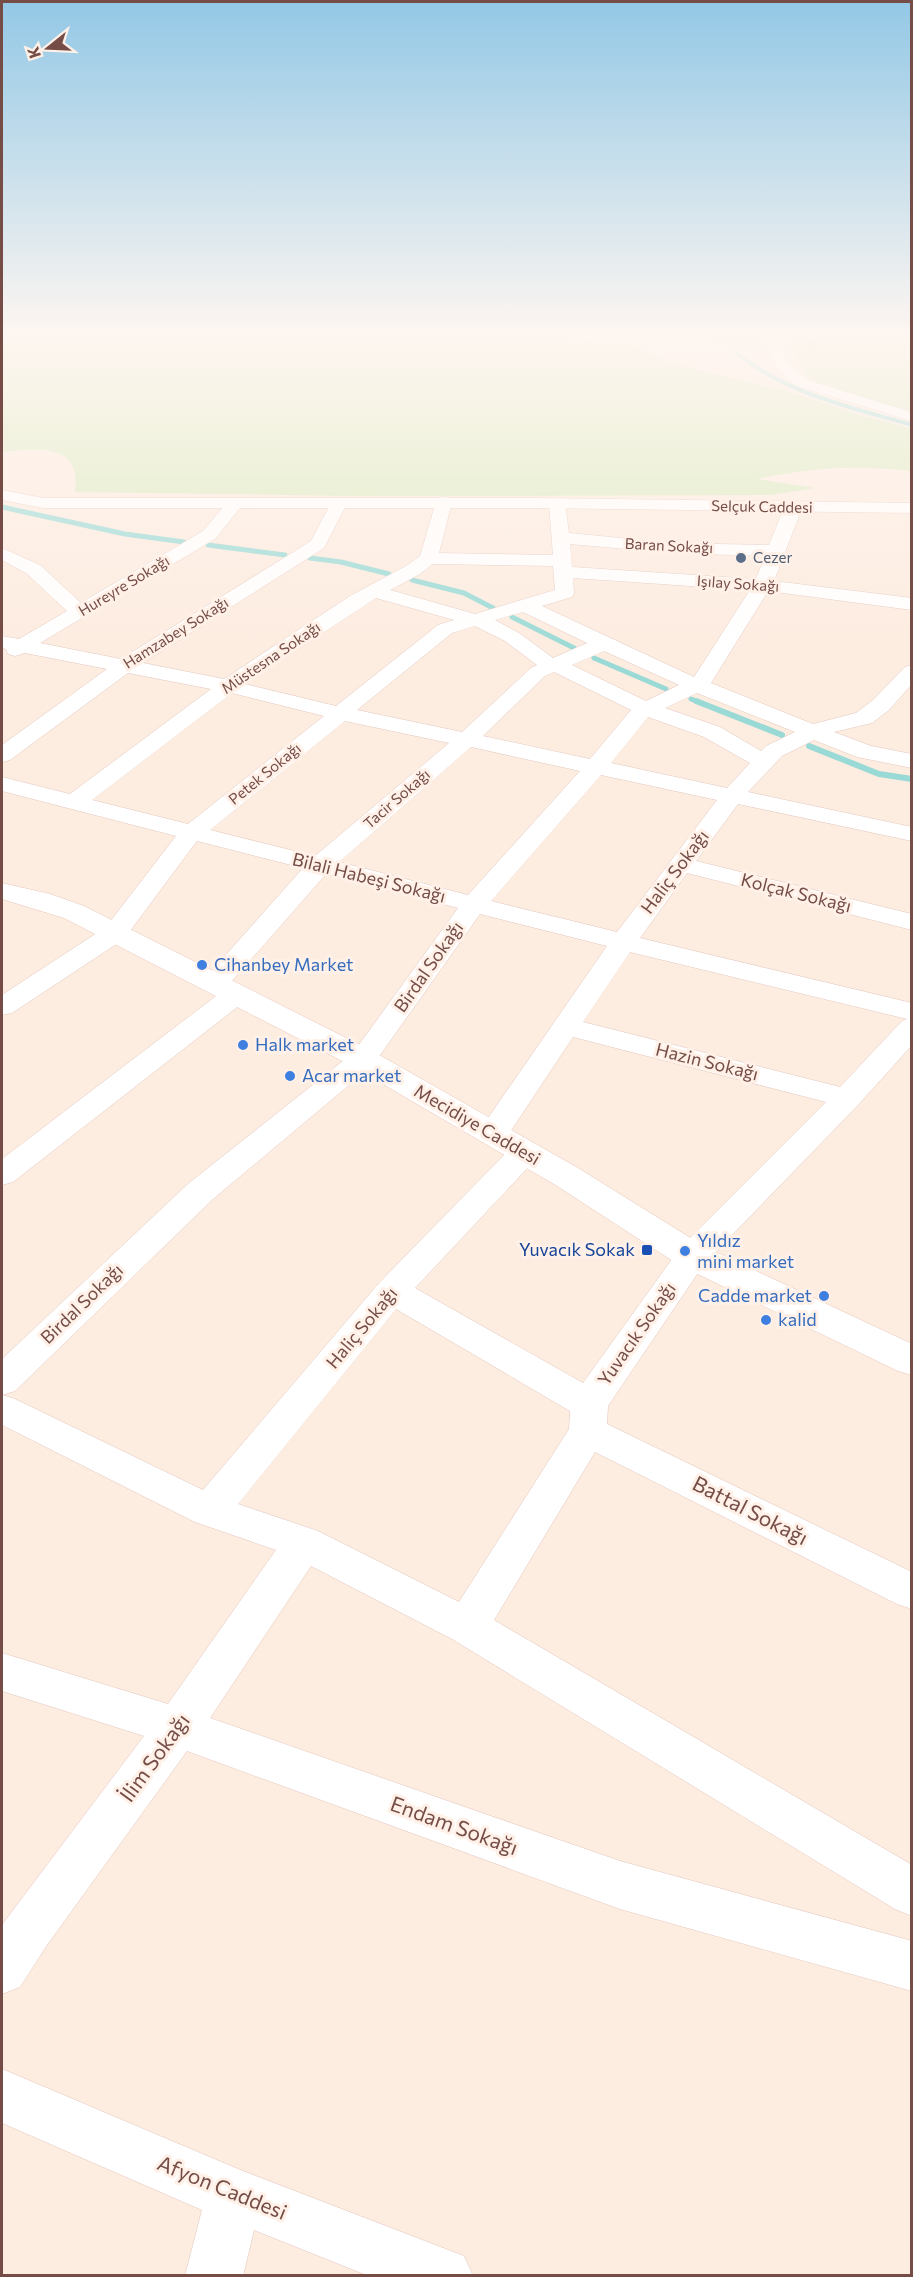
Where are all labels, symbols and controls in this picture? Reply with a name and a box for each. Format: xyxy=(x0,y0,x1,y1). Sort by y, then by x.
north arrow xyxy=(18,18,78,78)
text: K xyxy=(22,45,44,61)
street label: Selçuk Caddesi xyxy=(711,496,813,516)
street label: Baran Sokağı xyxy=(624,534,714,556)
place label: Cezer xyxy=(753,548,793,566)
street label: Hureyre Sokağı xyxy=(75,551,172,619)
marker: Cezer xyxy=(734,551,748,565)
street label: Işılay Sokağı xyxy=(696,571,780,595)
street label: Hamzabey Sokağı xyxy=(120,593,231,672)
street label: Müstesna Sokağı xyxy=(218,617,323,697)
street label: Petek Sokağı xyxy=(225,739,304,808)
street label: Tacir Sokağı xyxy=(359,765,433,832)
street label: Haliç Sokağı xyxy=(636,825,713,918)
street label: Bilali Habeşi Sokağı xyxy=(290,847,448,907)
street label: Kolçak Sokağı xyxy=(739,868,854,916)
street label: Birdal Sokağı xyxy=(389,917,468,1016)
place label: Cihanbey Market xyxy=(214,953,353,975)
marker: Cihanbey Market xyxy=(195,958,209,972)
place label: Halk market xyxy=(255,1033,354,1055)
marker: Halk market xyxy=(236,1038,250,1052)
street label: Hazin Sokağı xyxy=(654,1038,761,1084)
place label: Acar market xyxy=(302,1064,401,1086)
marker: Acar market xyxy=(283,1069,297,1083)
street label: Mecidiye Caddesi xyxy=(411,1079,544,1169)
place label: Yıldız mini market xyxy=(697,1229,794,1272)
place label: Yuvacık Sokak xyxy=(519,1238,635,1260)
marker: Yuvacık Sokak xyxy=(640,1243,654,1257)
marker: Yıldız mini market xyxy=(678,1244,692,1258)
street label: Birdal Sokağı xyxy=(36,1259,127,1348)
street label: Yuvacık Sokağı xyxy=(593,1278,680,1389)
street label: Haliç Sokağı xyxy=(321,1282,402,1372)
place label: Cadde market xyxy=(698,1284,812,1306)
marker: Cadde market xyxy=(817,1289,831,1303)
place label: kalid xyxy=(778,1308,817,1330)
marker: kalid xyxy=(759,1313,773,1327)
street label: Battal Sokağı xyxy=(689,1470,813,1549)
street label: İlim Sokağı xyxy=(113,1708,194,1806)
street label: Endam Sokağı xyxy=(387,1790,522,1859)
street label: Afyon Caddesi xyxy=(154,2149,291,2224)

